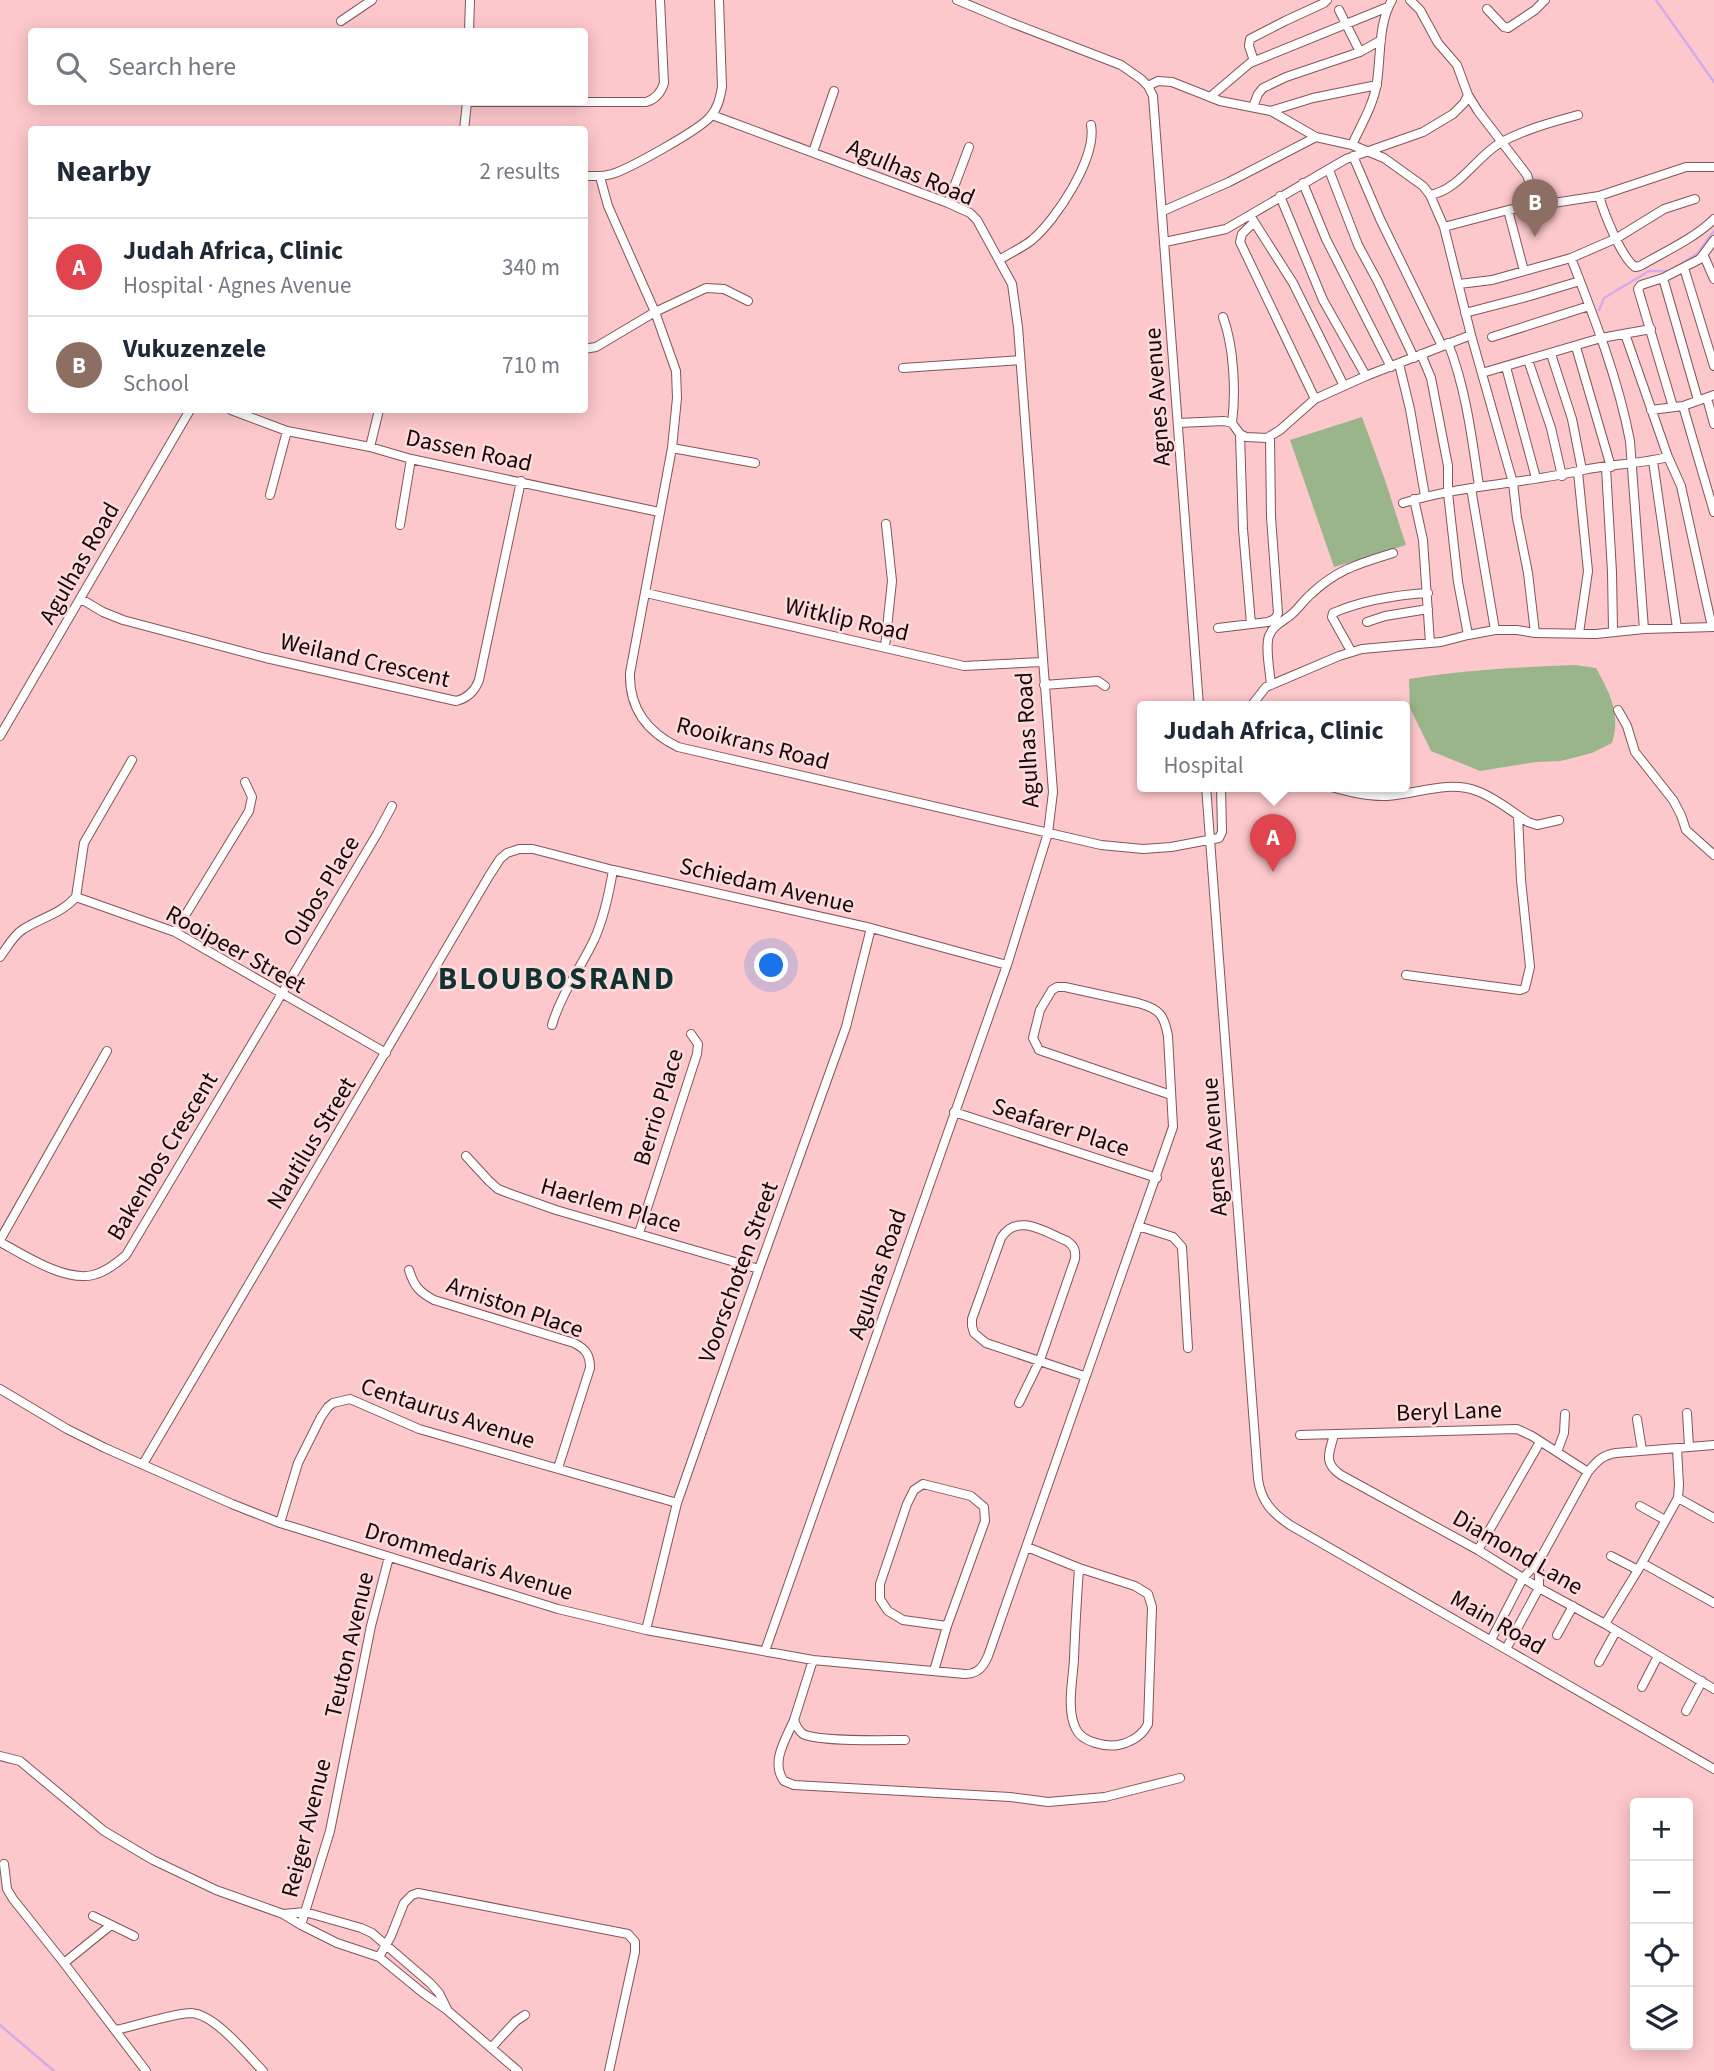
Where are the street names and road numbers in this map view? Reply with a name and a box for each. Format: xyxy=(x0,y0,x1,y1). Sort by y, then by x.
street label: Agulhas Road xyxy=(841,130,980,215)
street label: Agnes Avenue xyxy=(1135,326,1180,468)
street label: Dassen Road xyxy=(403,420,535,481)
street label: Agulhas Road xyxy=(30,496,129,631)
street label: Witklip Road xyxy=(781,588,912,651)
street label: Weiland Crescent xyxy=(276,624,453,697)
street label: Agulhas Road xyxy=(1006,671,1049,809)
street label: Rooikrans Road xyxy=(673,708,833,779)
street label: Oubos Place xyxy=(274,829,368,954)
street label: Schiedam Avenue xyxy=(676,848,858,923)
street label: Rooipeer Street xyxy=(159,896,312,1002)
street label: Berrio Place xyxy=(624,1044,693,1170)
street label: Bakenbos Crescent xyxy=(98,1065,227,1247)
street label: Nautilus Street xyxy=(258,1070,365,1216)
street label: Agnes Avenue xyxy=(1192,1076,1237,1218)
street label: Seafarer Place xyxy=(988,1089,1134,1166)
street label: Haerlem Place xyxy=(536,1169,685,1242)
street label: Voorschoten Street xyxy=(689,1177,788,1368)
street label: Agulhas Road xyxy=(839,1204,916,1344)
street label: Arniston Place xyxy=(442,1268,588,1347)
street label: Centaurus Avenue xyxy=(356,1369,540,1458)
street label: Beryl Lane xyxy=(1396,1392,1503,1431)
street label: Diamond Lane xyxy=(1446,1501,1590,1604)
street label: Drommedaris Avenue xyxy=(360,1513,577,1610)
street label: Teuton Avenue xyxy=(316,1569,383,1722)
street label: Main Road xyxy=(1444,1581,1552,1664)
street label: Reiger Avenue xyxy=(272,1755,341,1901)

